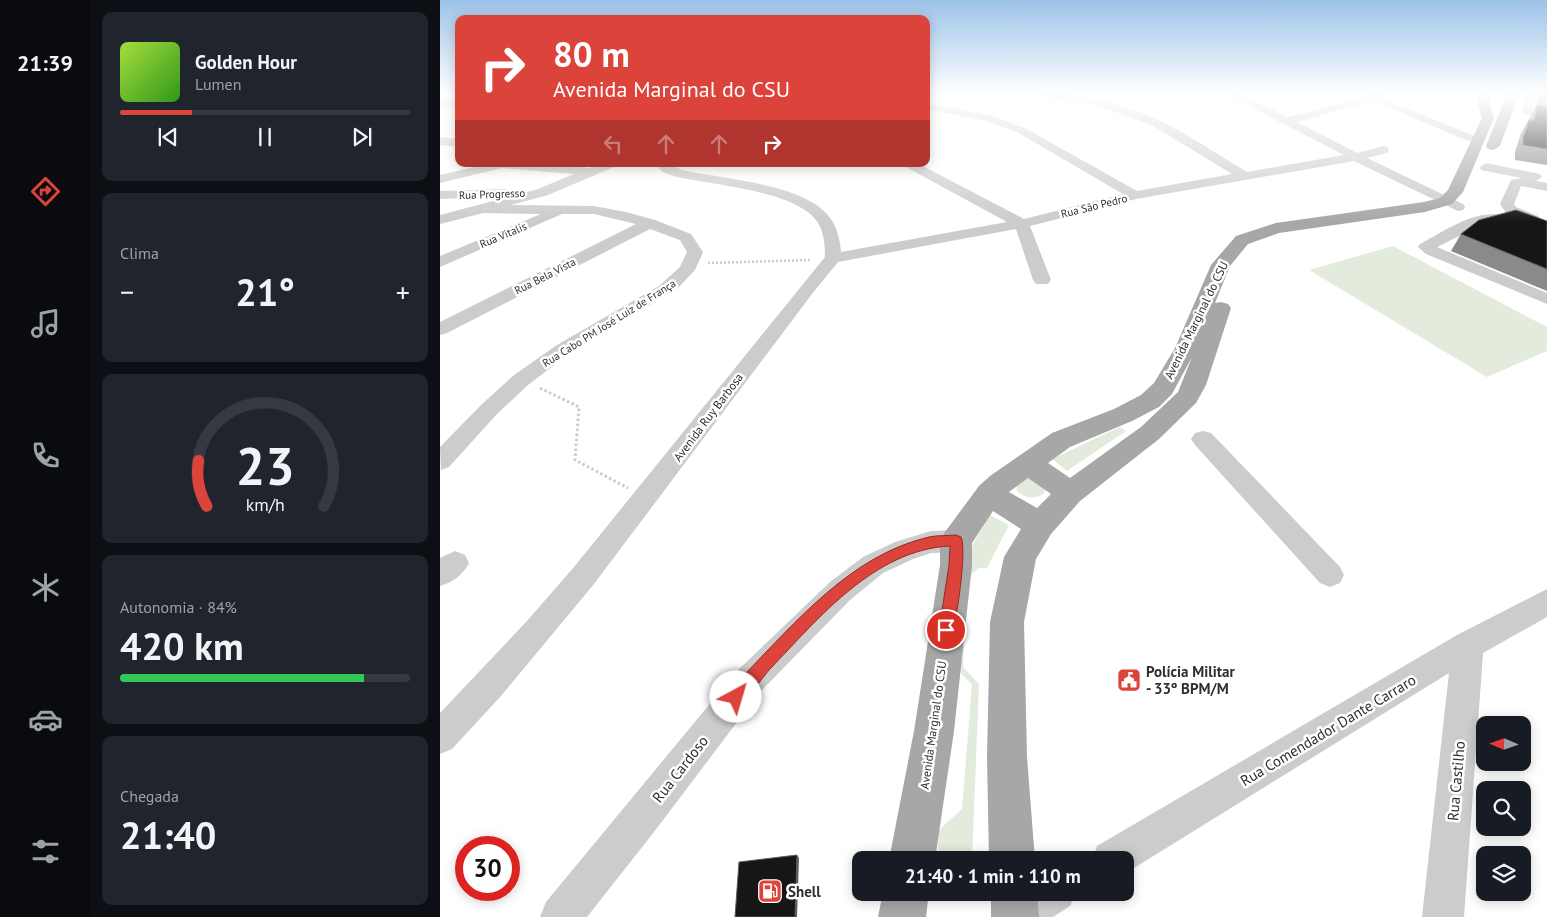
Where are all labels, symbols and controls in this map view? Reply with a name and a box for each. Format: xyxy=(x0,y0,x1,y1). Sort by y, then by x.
text: 80 m xyxy=(553,31,630,77)
icon: right xyxy=(470,35,535,100)
text: 21:39 xyxy=(17,49,73,77)
text: Golden Hour xyxy=(195,50,297,74)
text: Lumen xyxy=(195,74,241,94)
text: Avenida Marginal do CSU xyxy=(553,75,790,103)
icon: previous xyxy=(154,123,182,151)
icon: pause xyxy=(251,123,279,151)
icon: next xyxy=(348,123,376,151)
icon: left xyxy=(599,130,627,158)
icon: ahead xyxy=(652,130,680,158)
icon: ahead xyxy=(705,130,733,158)
icon: right xyxy=(758,130,786,158)
icon: directions xyxy=(28,174,63,209)
street label: Rua Progresso xyxy=(458,186,526,202)
street label: Rua São Pedro xyxy=(1059,191,1129,221)
street label: Rua Vitalis xyxy=(477,219,529,251)
text: Clima xyxy=(120,243,159,263)
street label: Rua Bela Vista xyxy=(512,255,578,297)
street label: Avenida Marginal do CSU xyxy=(1161,259,1231,381)
text: 21° xyxy=(235,267,295,316)
text: − xyxy=(120,273,134,310)
text: + xyxy=(396,273,410,310)
street label: Rua Cabo PM José Luíz de França xyxy=(540,276,678,370)
icon: music xyxy=(28,306,63,341)
street label: Avenida Ruy Barbosa xyxy=(670,370,746,464)
text: 23 xyxy=(236,432,294,499)
icon: phone xyxy=(28,438,63,473)
text: km/h xyxy=(245,493,285,516)
icon: climate xyxy=(28,570,63,605)
text: Autonomia · 84% xyxy=(120,597,237,617)
pin xyxy=(925,609,967,651)
icon: arrive xyxy=(932,616,960,644)
text: 420 km xyxy=(120,621,244,670)
street label: Avenida Marginal do CSU xyxy=(917,660,949,790)
place label: Polícia Militar - 33º BPM/M xyxy=(1146,662,1235,698)
public building icon: Polícia Militar - 33º BPM/M xyxy=(1116,667,1142,693)
position arrow xyxy=(709,670,761,722)
street label: Rua Comendador Dante Carraro xyxy=(1237,670,1419,790)
icon: car xyxy=(28,702,63,737)
north arrow xyxy=(1476,716,1531,771)
map controls xyxy=(1476,716,1531,901)
street label: Rua Cardoso xyxy=(648,732,712,806)
street label: Rua Castilho xyxy=(1443,740,1469,822)
button: search xyxy=(1476,781,1531,836)
text: Chegada xyxy=(120,786,179,806)
text: 21:40 xyxy=(120,810,216,859)
icon: filters xyxy=(28,834,63,869)
speed limit sign: 30 xyxy=(455,836,520,901)
button: layers xyxy=(1476,846,1531,901)
text: 21:40 · 1 min · 110 m xyxy=(905,864,1081,888)
fuel station icon: Shell xyxy=(757,878,783,904)
place label: Shell xyxy=(788,882,821,901)

